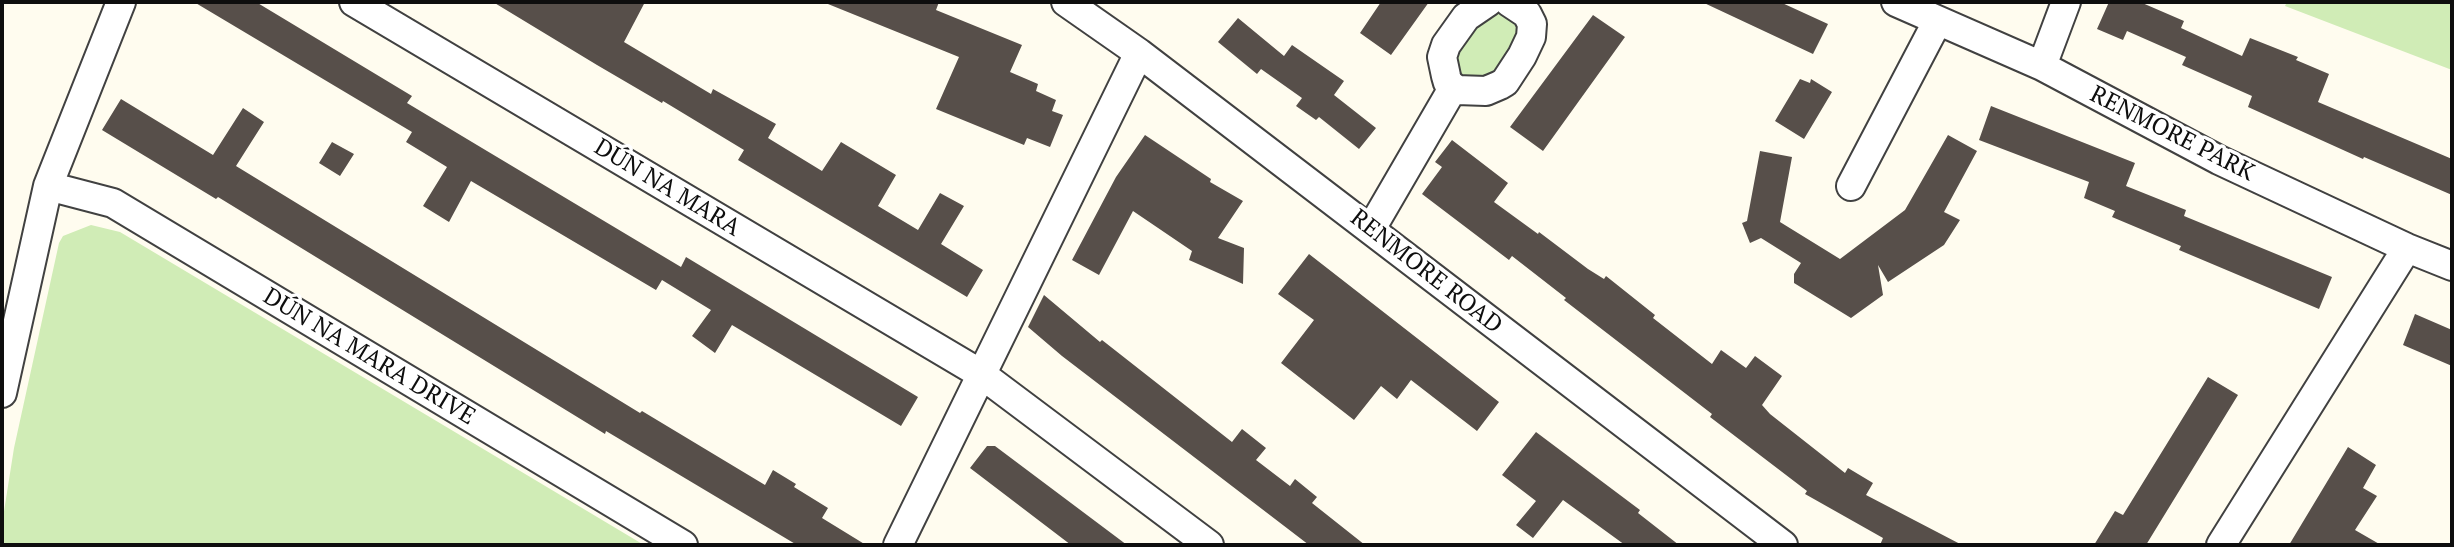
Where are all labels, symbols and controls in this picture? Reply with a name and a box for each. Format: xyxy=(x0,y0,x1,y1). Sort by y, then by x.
street label: RENMORE PARK xyxy=(2085,80,2259,188)
street label: DÚN NA MARA xyxy=(589,133,745,243)
street label: RENMORE ROAD xyxy=(1344,204,1508,340)
street label: DÚN NA MARA DRIVE xyxy=(258,282,480,432)

